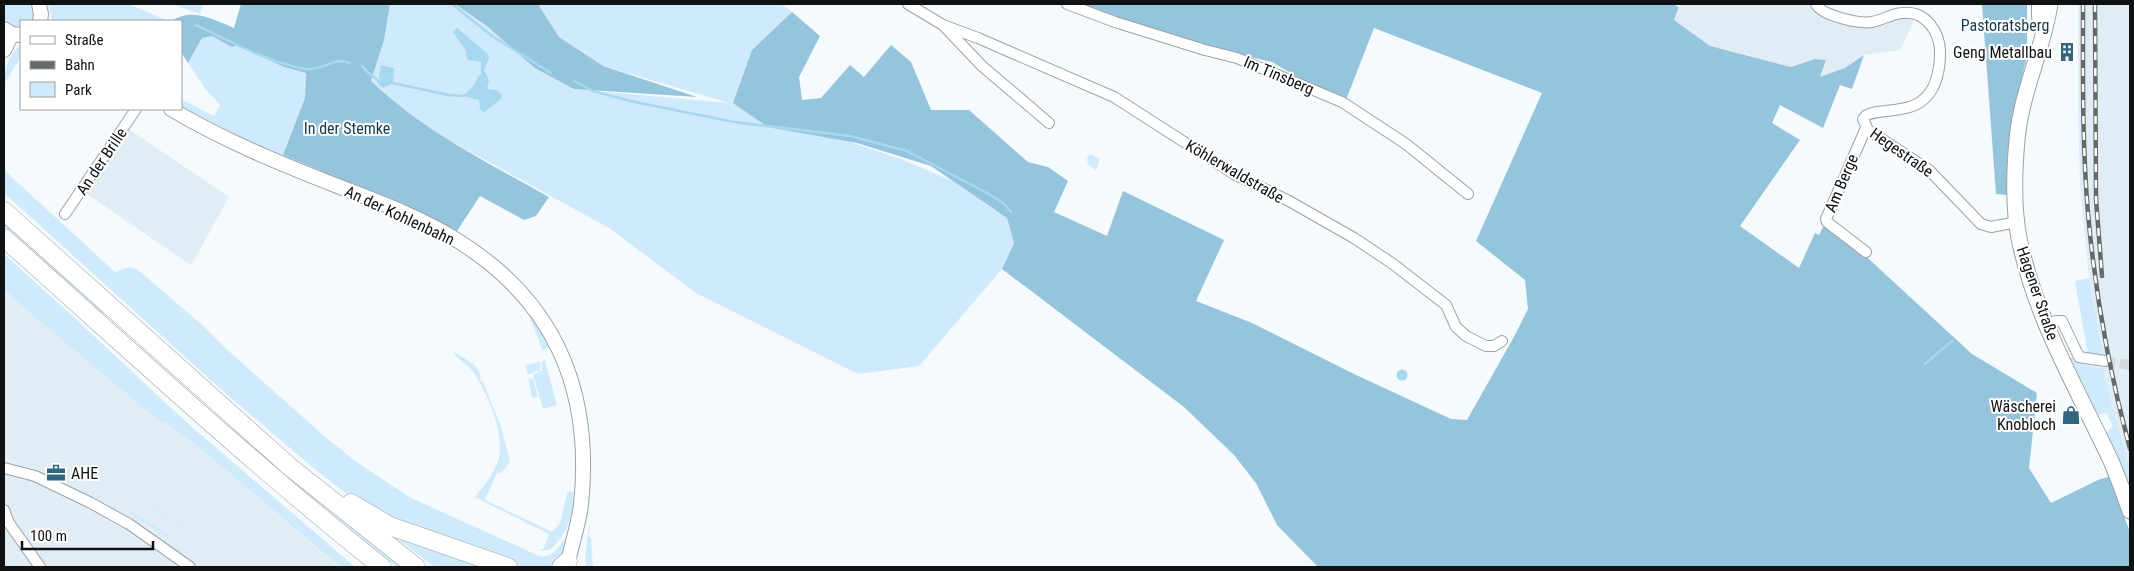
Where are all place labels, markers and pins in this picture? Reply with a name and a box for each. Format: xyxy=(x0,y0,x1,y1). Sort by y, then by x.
building icon: Geng Metallbau xyxy=(2056,41,2078,63)
place label: Geng Metallbau xyxy=(1953,43,2052,62)
place label: Wäscherei Knobloch xyxy=(1991,397,2056,434)
shop icon: Wäscherei Knobloch xyxy=(2060,404,2082,426)
office icon: AHE xyxy=(45,462,67,484)
place label: AHE xyxy=(71,464,98,483)

